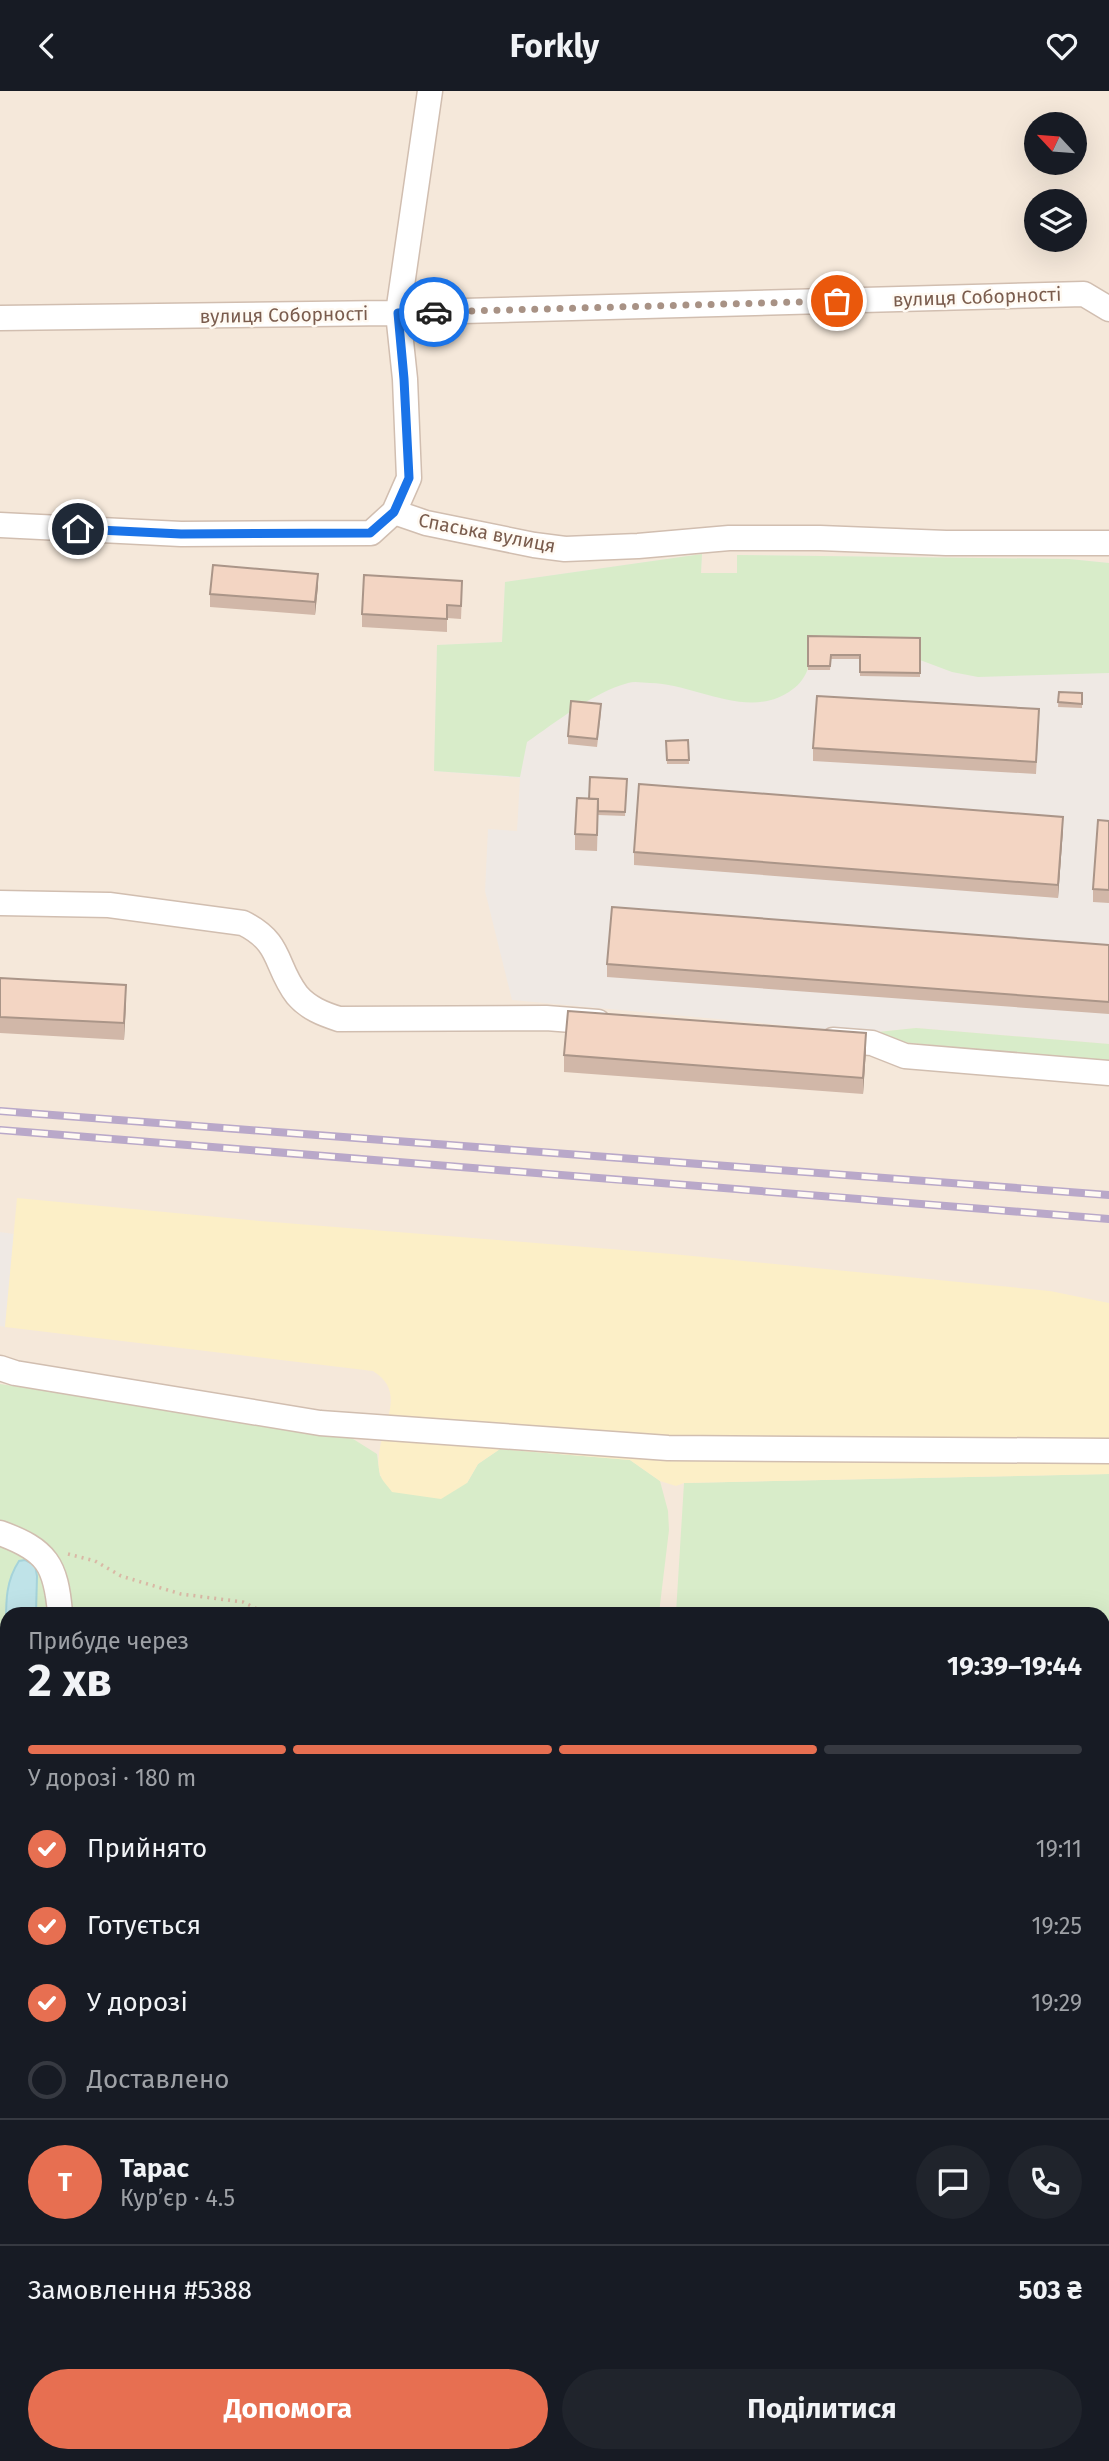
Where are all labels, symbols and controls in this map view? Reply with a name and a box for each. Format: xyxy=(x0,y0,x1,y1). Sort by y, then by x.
icon: back xyxy=(28,27,66,65)
text: Forkly xyxy=(510,27,599,65)
icon: heart xyxy=(1043,27,1081,65)
north arrow xyxy=(1024,112,1087,175)
map controls xyxy=(1024,112,1087,252)
button: layers xyxy=(1024,189,1087,252)
pin xyxy=(807,271,867,331)
courier xyxy=(399,277,469,347)
icon: bag xyxy=(818,282,856,320)
street label: вулиця Соборності xyxy=(892,283,1062,311)
icon: car xyxy=(415,293,453,331)
street label: вулиця Соборності xyxy=(199,302,369,328)
pin xyxy=(48,499,108,559)
street label: Спаська вулиця xyxy=(416,508,558,558)
icon: home xyxy=(59,510,97,548)
text: Прибуде через xyxy=(28,1627,189,1655)
text: 19:39–19:44 xyxy=(947,1651,1082,1682)
text: 2 хв xyxy=(28,1653,112,1708)
text: У дорозі · 180 m xyxy=(28,1764,196,1792)
icon: check xyxy=(28,1830,66,1868)
text: Прийнято xyxy=(87,1833,207,1864)
text: 19:11 xyxy=(1036,1835,1082,1863)
icon: check xyxy=(28,1907,66,1945)
text: Готується xyxy=(87,1910,201,1941)
text: 19:25 xyxy=(1032,1912,1082,1940)
icon: check xyxy=(28,1984,66,2022)
text: У дорозі xyxy=(87,1987,188,2018)
text: 19:29 xyxy=(1031,1989,1082,2017)
text: Доставлено xyxy=(87,2064,229,2095)
button: chat xyxy=(916,2145,990,2219)
button: phone xyxy=(1008,2145,1082,2219)
text: Тарас xyxy=(120,2153,189,2184)
text: Т xyxy=(58,2167,72,2198)
text: Кур’єр · 4.5 xyxy=(120,2184,235,2212)
text: Замовлення #5388 xyxy=(28,2275,252,2306)
text: 503 ₴ xyxy=(1018,2275,1082,2306)
button: Допомога xyxy=(28,2369,548,2449)
button: Поділитися xyxy=(562,2369,1082,2449)

